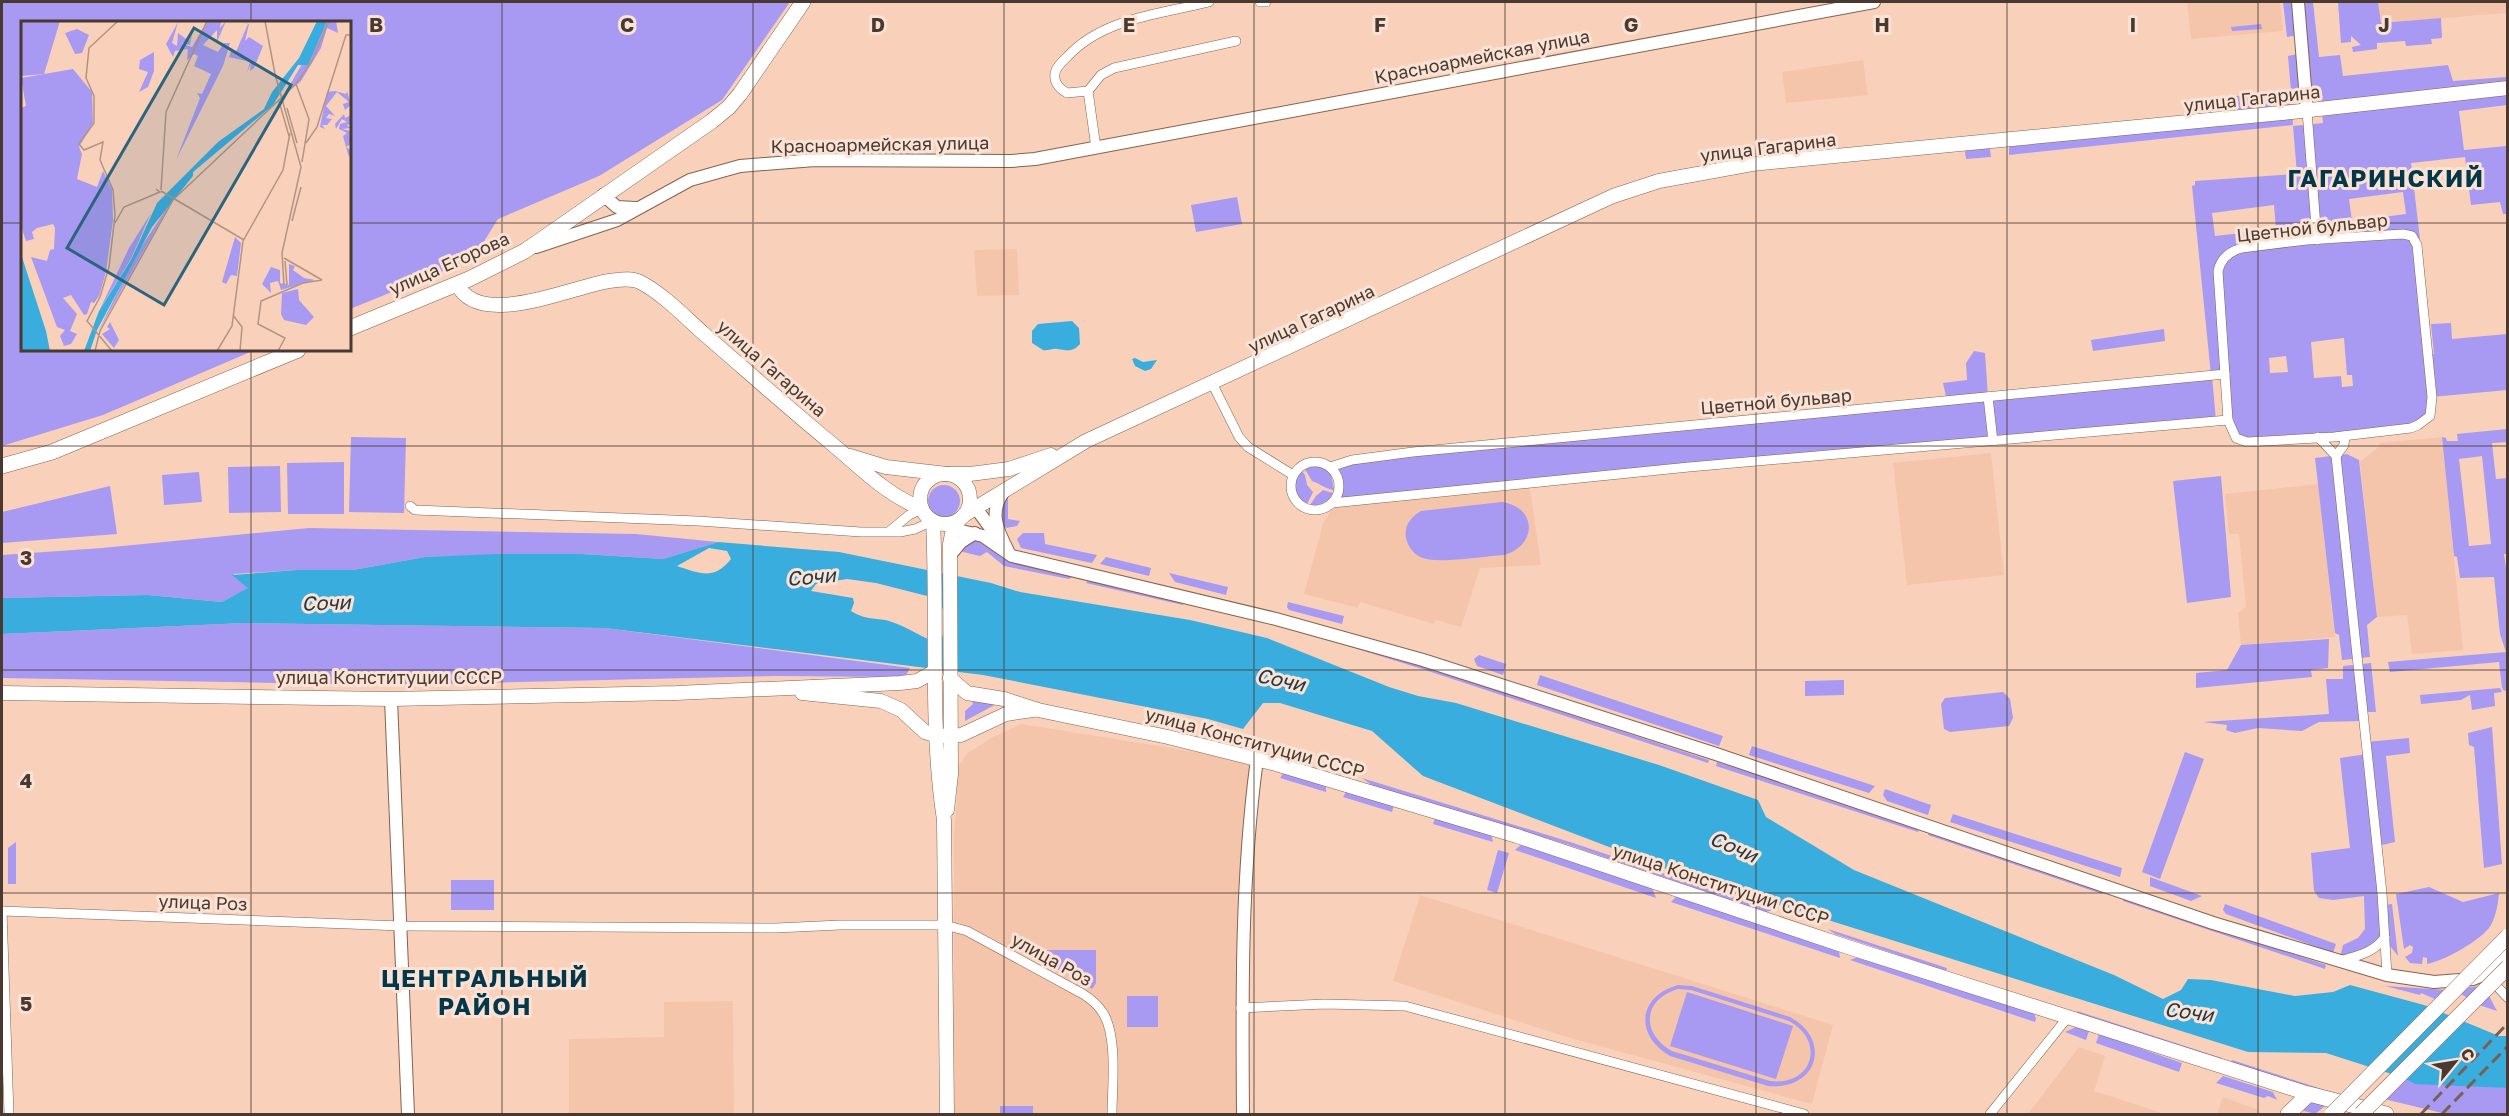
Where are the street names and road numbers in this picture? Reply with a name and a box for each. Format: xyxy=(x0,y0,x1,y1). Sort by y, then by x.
street label: Красноармейская улица xyxy=(1373,24,1591,88)
street label: улица Гагарина xyxy=(2183,80,2321,116)
street label: улица Гагарина xyxy=(1699,128,1837,166)
street label: Красноармейская улица xyxy=(770,131,990,157)
street label: Цветной бульвар xyxy=(2235,208,2389,246)
street label: улица Егорова xyxy=(385,227,513,299)
street label: улица Гагарина xyxy=(1244,279,1378,357)
street label: улица Гагарина xyxy=(713,315,831,421)
street label: Цветной бульвар xyxy=(1699,383,1853,419)
street label: улица Конституции СССР xyxy=(276,666,502,688)
street label: улица Конституции СССР xyxy=(1143,702,1367,782)
street label: улица Конституции СССР xyxy=(1610,839,1832,929)
street label: улица Роз xyxy=(158,889,248,915)
street label: улица Роз xyxy=(1008,928,1096,990)

